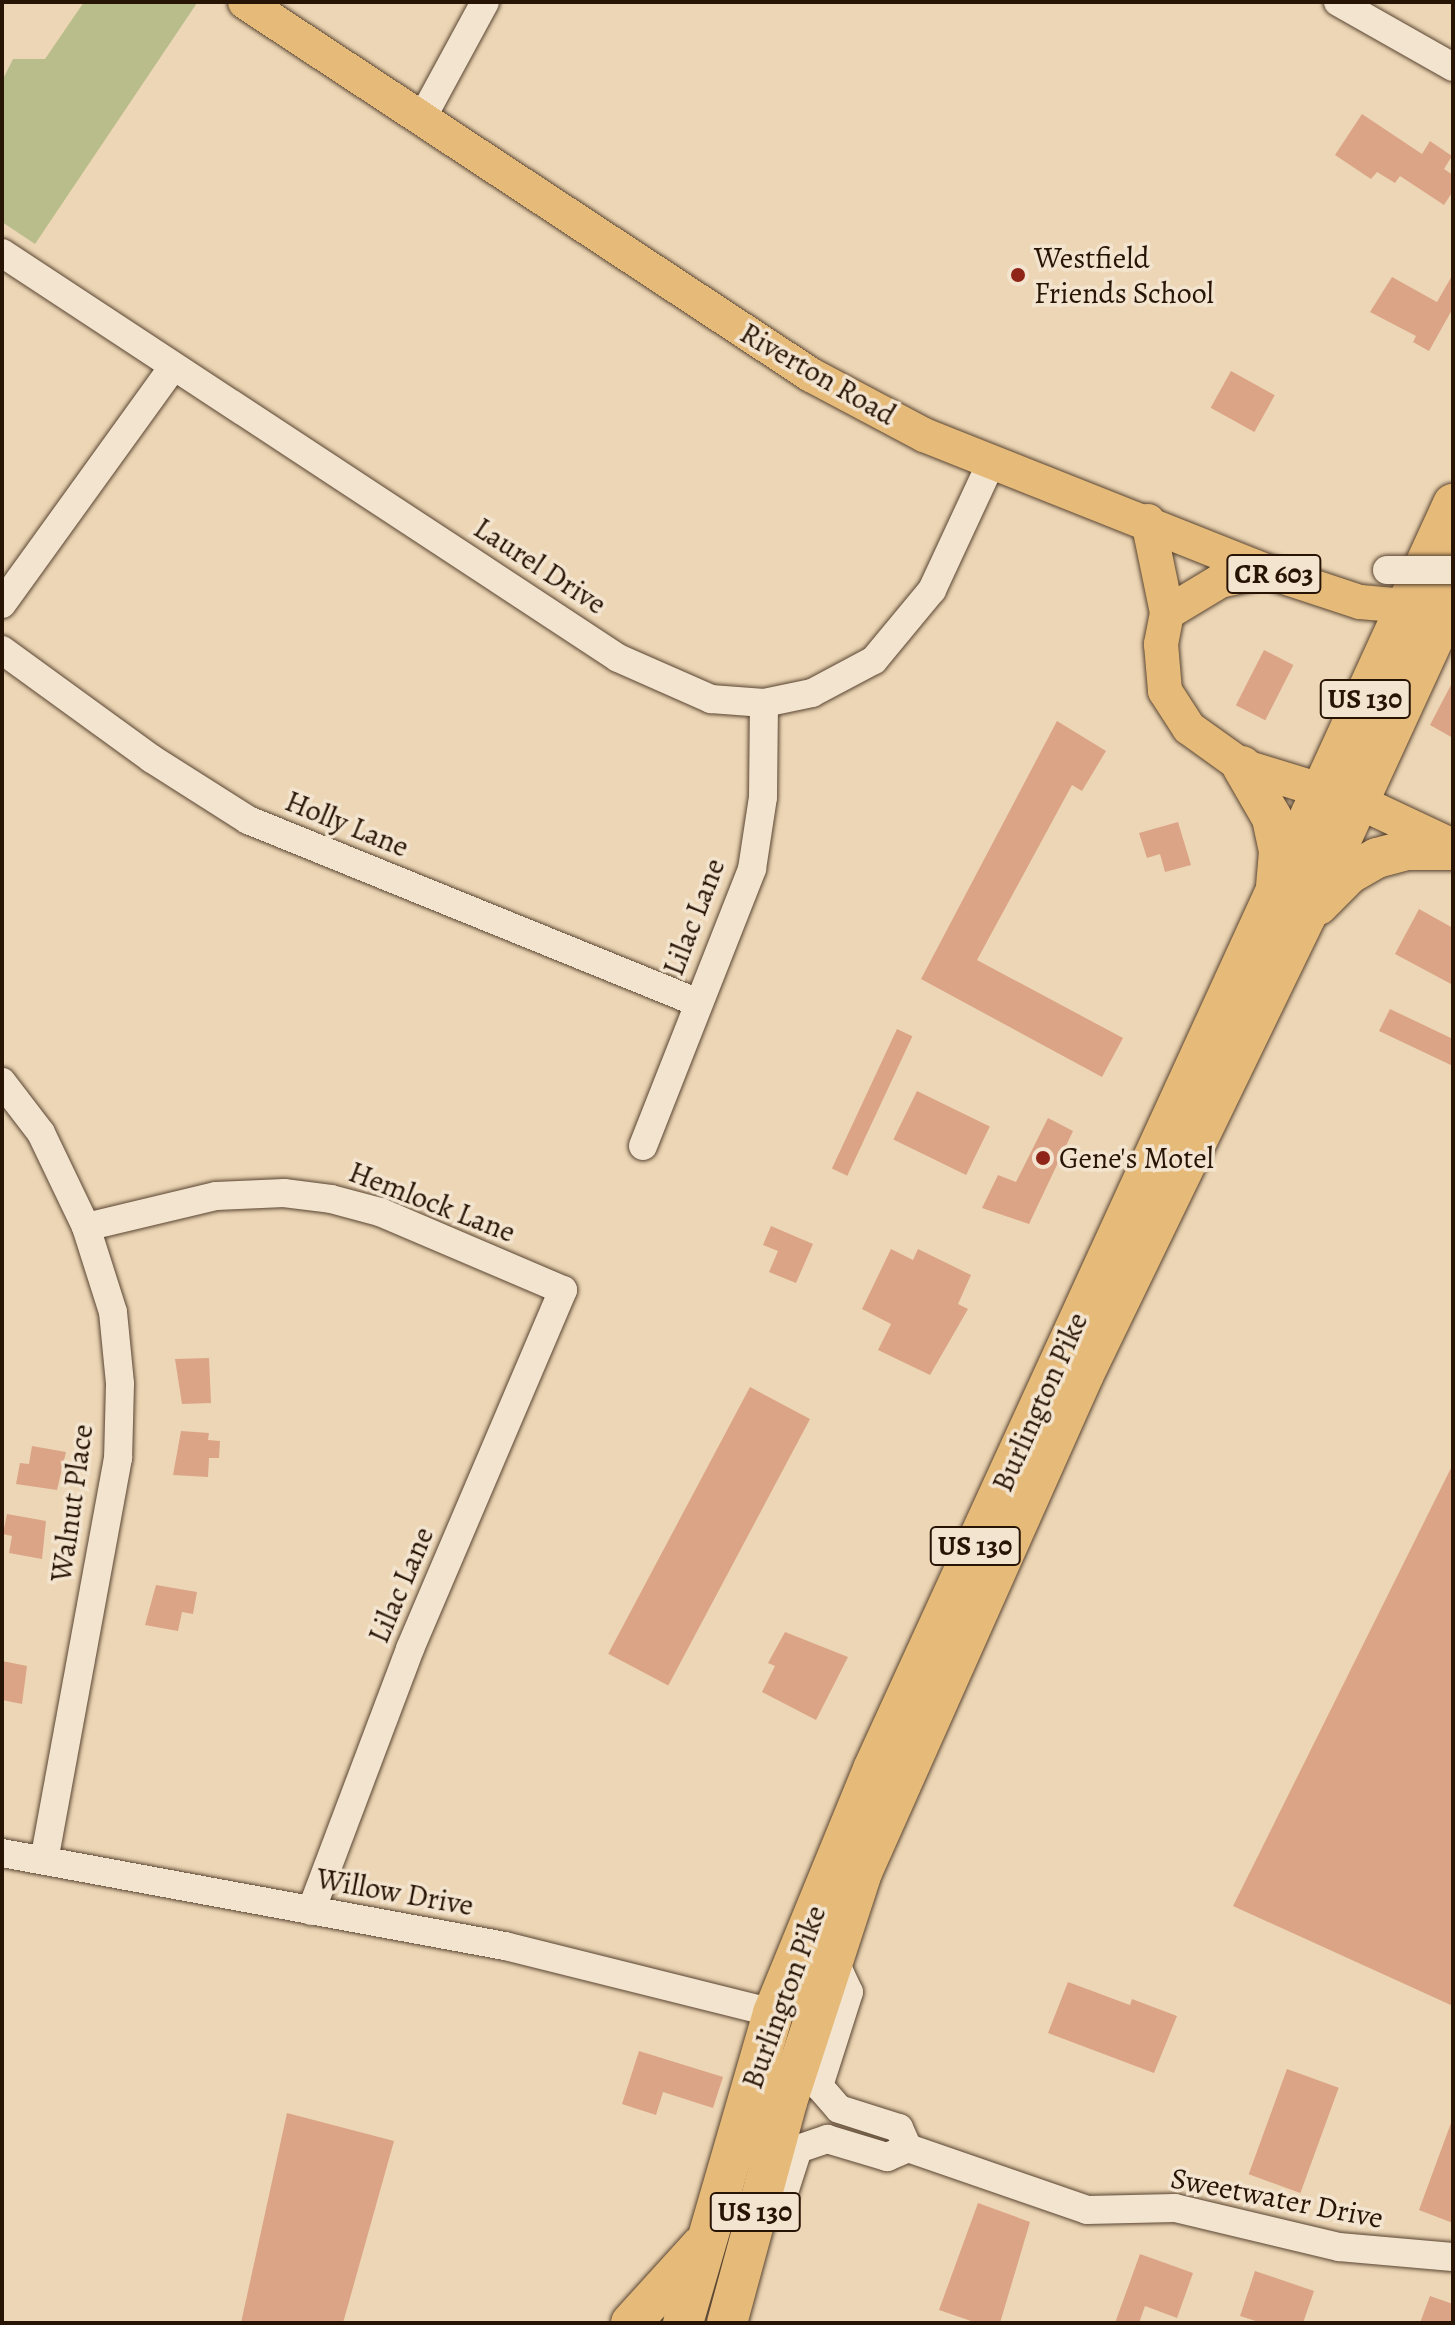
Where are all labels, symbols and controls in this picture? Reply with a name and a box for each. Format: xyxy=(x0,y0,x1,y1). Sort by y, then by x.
place label: Westfield Friends School xyxy=(1034,240,1214,310)
marker: Westfield Friends School xyxy=(1009,266,1027,284)
street label: Riverton Road xyxy=(734,315,902,433)
street label: Laurel Drive xyxy=(467,510,613,622)
road number: CR 603 xyxy=(1226,550,1322,598)
road number: US 130 xyxy=(1319,675,1411,723)
street label: Holly Lane xyxy=(280,783,414,865)
street label: Lilac Lane xyxy=(655,853,733,981)
place label: Gene's Motel xyxy=(1059,1140,1214,1176)
marker: Gene's Motel xyxy=(1034,1149,1052,1167)
street label: Hemlock Lane xyxy=(344,1154,520,1250)
street label: Burlington Pike xyxy=(984,1307,1096,1497)
street label: Walnut Place xyxy=(43,1422,101,1584)
street label: Lilac Lane xyxy=(360,1521,442,1649)
road number: US 130 xyxy=(929,1522,1021,1570)
street label: Willow Drive xyxy=(314,1860,476,1924)
street label: Burlington Pike xyxy=(734,1900,834,2094)
street label: Sweetwater Drive xyxy=(1168,2160,1386,2236)
road number: US 130 xyxy=(709,2188,801,2236)

